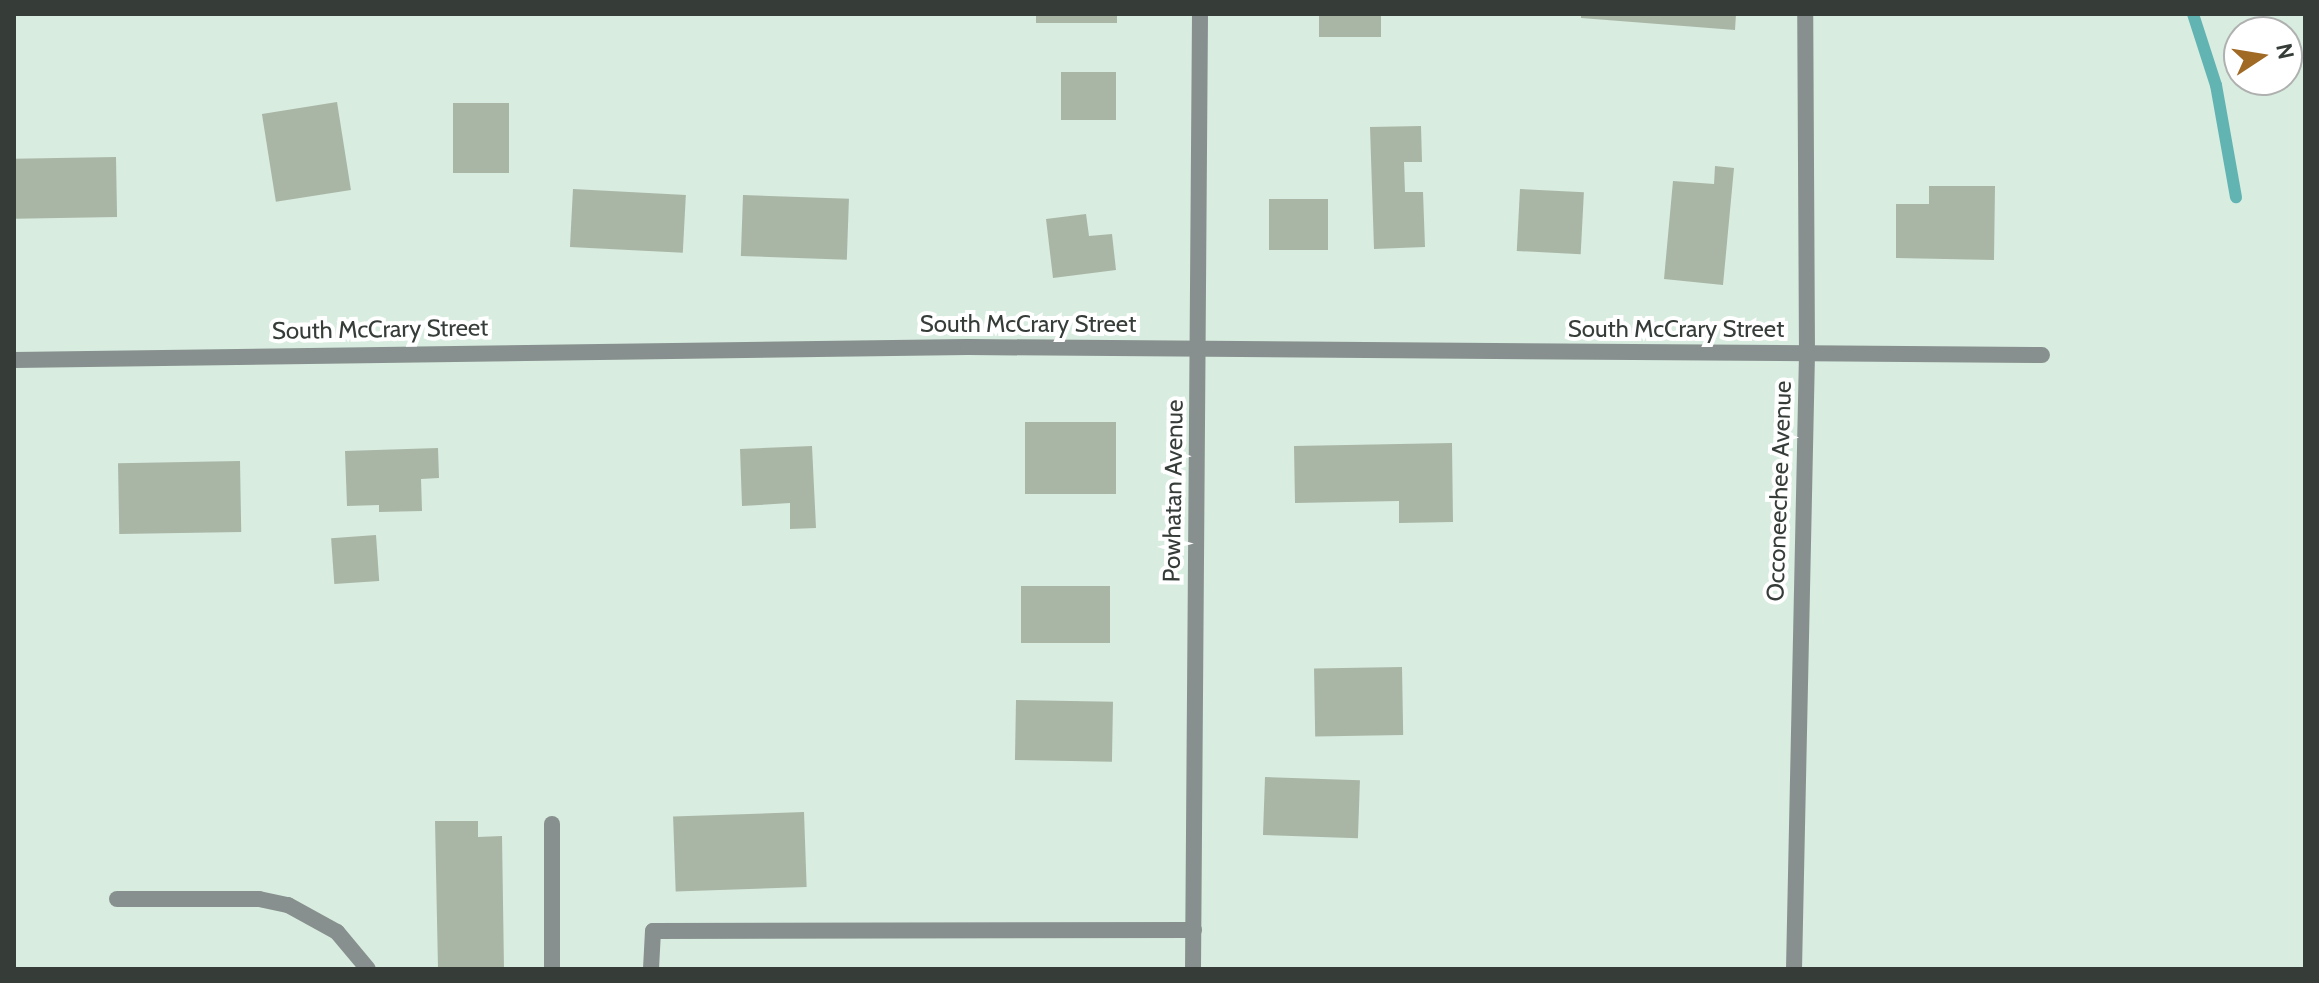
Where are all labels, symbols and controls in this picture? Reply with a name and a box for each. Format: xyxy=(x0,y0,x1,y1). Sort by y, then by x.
north arrow xyxy=(2223,16,2303,96)
text: N xyxy=(2270,41,2300,62)
street label: South McCrary Street xyxy=(920,310,1136,338)
street label: South McCrary Street xyxy=(272,313,488,345)
street label: South McCrary Street xyxy=(1568,315,1784,343)
street label: Occoneechee Avenue xyxy=(1761,380,1797,602)
street label: Powhatan Avenue xyxy=(1157,399,1189,583)

